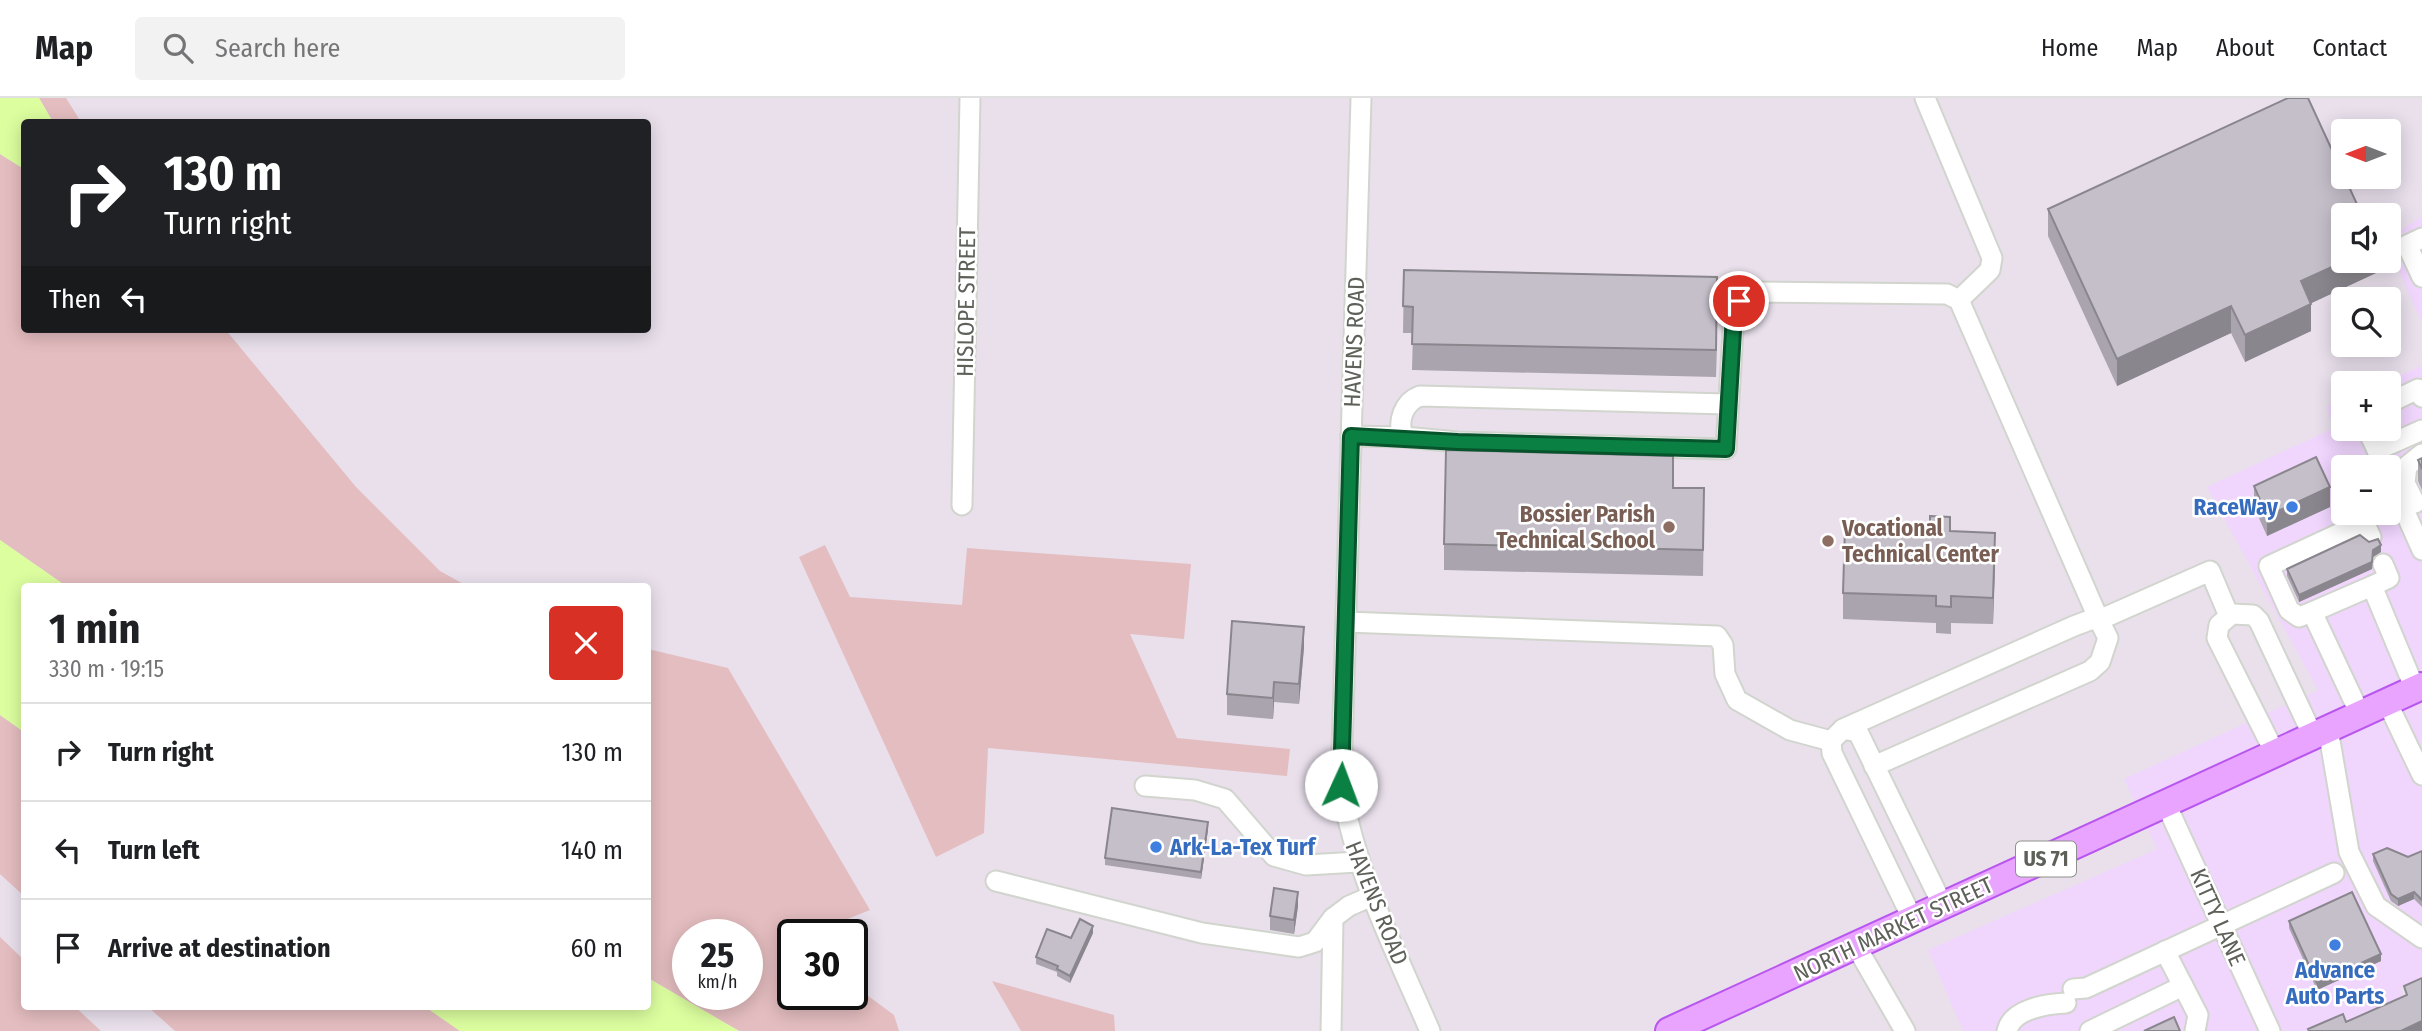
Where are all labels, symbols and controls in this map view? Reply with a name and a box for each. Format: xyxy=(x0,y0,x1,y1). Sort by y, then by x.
search box xyxy=(135,17,625,80)
text: Map xyxy=(35,28,93,68)
icon: search xyxy=(159,29,197,67)
text: Search here xyxy=(215,33,340,64)
text: Home xyxy=(2041,34,2098,62)
text: Map xyxy=(2136,34,2178,62)
text: About xyxy=(2216,34,2274,62)
text: Contact xyxy=(2312,34,2387,62)
north arrow xyxy=(2331,119,2401,189)
map controls xyxy=(2331,119,2401,525)
text: 130 m xyxy=(164,144,282,203)
icon: right xyxy=(49,147,140,238)
button: sound xyxy=(2331,203,2401,273)
text: Turn right xyxy=(164,204,291,242)
street label: HISLOPE STREET xyxy=(951,227,981,377)
pin xyxy=(1709,271,1769,331)
street label: HAVENS ROAD xyxy=(1338,276,1370,408)
icon: left xyxy=(115,280,153,318)
icon: arrive xyxy=(1720,282,1758,320)
text: Then xyxy=(49,284,101,315)
button: search xyxy=(2331,287,2401,357)
button: + xyxy=(2331,371,2401,441)
button: − xyxy=(2331,455,2401,525)
place label: RaceWay xyxy=(2194,493,2279,521)
marker: RaceWay xyxy=(2284,499,2300,515)
place label: Bossier Parish Technical School xyxy=(1496,500,1656,554)
place label: Vocational Technical Center xyxy=(1841,514,1999,568)
marker: Bossier Parish Technical School xyxy=(1661,519,1677,535)
marker: Vocational Technical Center xyxy=(1820,533,1836,549)
text: 1 min xyxy=(49,604,140,654)
button: close xyxy=(549,606,623,680)
text: 330 m · 19:15 xyxy=(49,655,164,683)
icon: right xyxy=(49,733,87,771)
text: Turn right xyxy=(108,737,214,768)
text: 130 m xyxy=(561,737,623,768)
position arrow xyxy=(1304,748,1378,822)
icon: left xyxy=(49,831,87,869)
place label: Ark-La-Tex Turf xyxy=(1169,833,1317,861)
text: Turn left xyxy=(108,835,200,866)
text: 140 m xyxy=(561,835,623,866)
street label: HAVENS ROAD xyxy=(1339,837,1415,969)
marker: Ark-La-Tex Turf xyxy=(1148,839,1164,855)
road number: US 71 xyxy=(2016,842,2076,876)
street label: KITTY LANE xyxy=(2184,864,2252,970)
street label: NORTH MARKET STREET xyxy=(1789,870,1997,987)
speed limit sign: 30 xyxy=(777,919,868,1010)
icon: arrive xyxy=(49,929,87,967)
text: Arrive at destination xyxy=(108,933,331,964)
text: 60 m xyxy=(570,933,623,964)
text: 25 xyxy=(701,934,734,976)
marker: Advance Auto Parts xyxy=(2327,937,2343,953)
place label: Advance Auto Parts xyxy=(2285,956,2384,1010)
text: km/h xyxy=(697,971,738,993)

